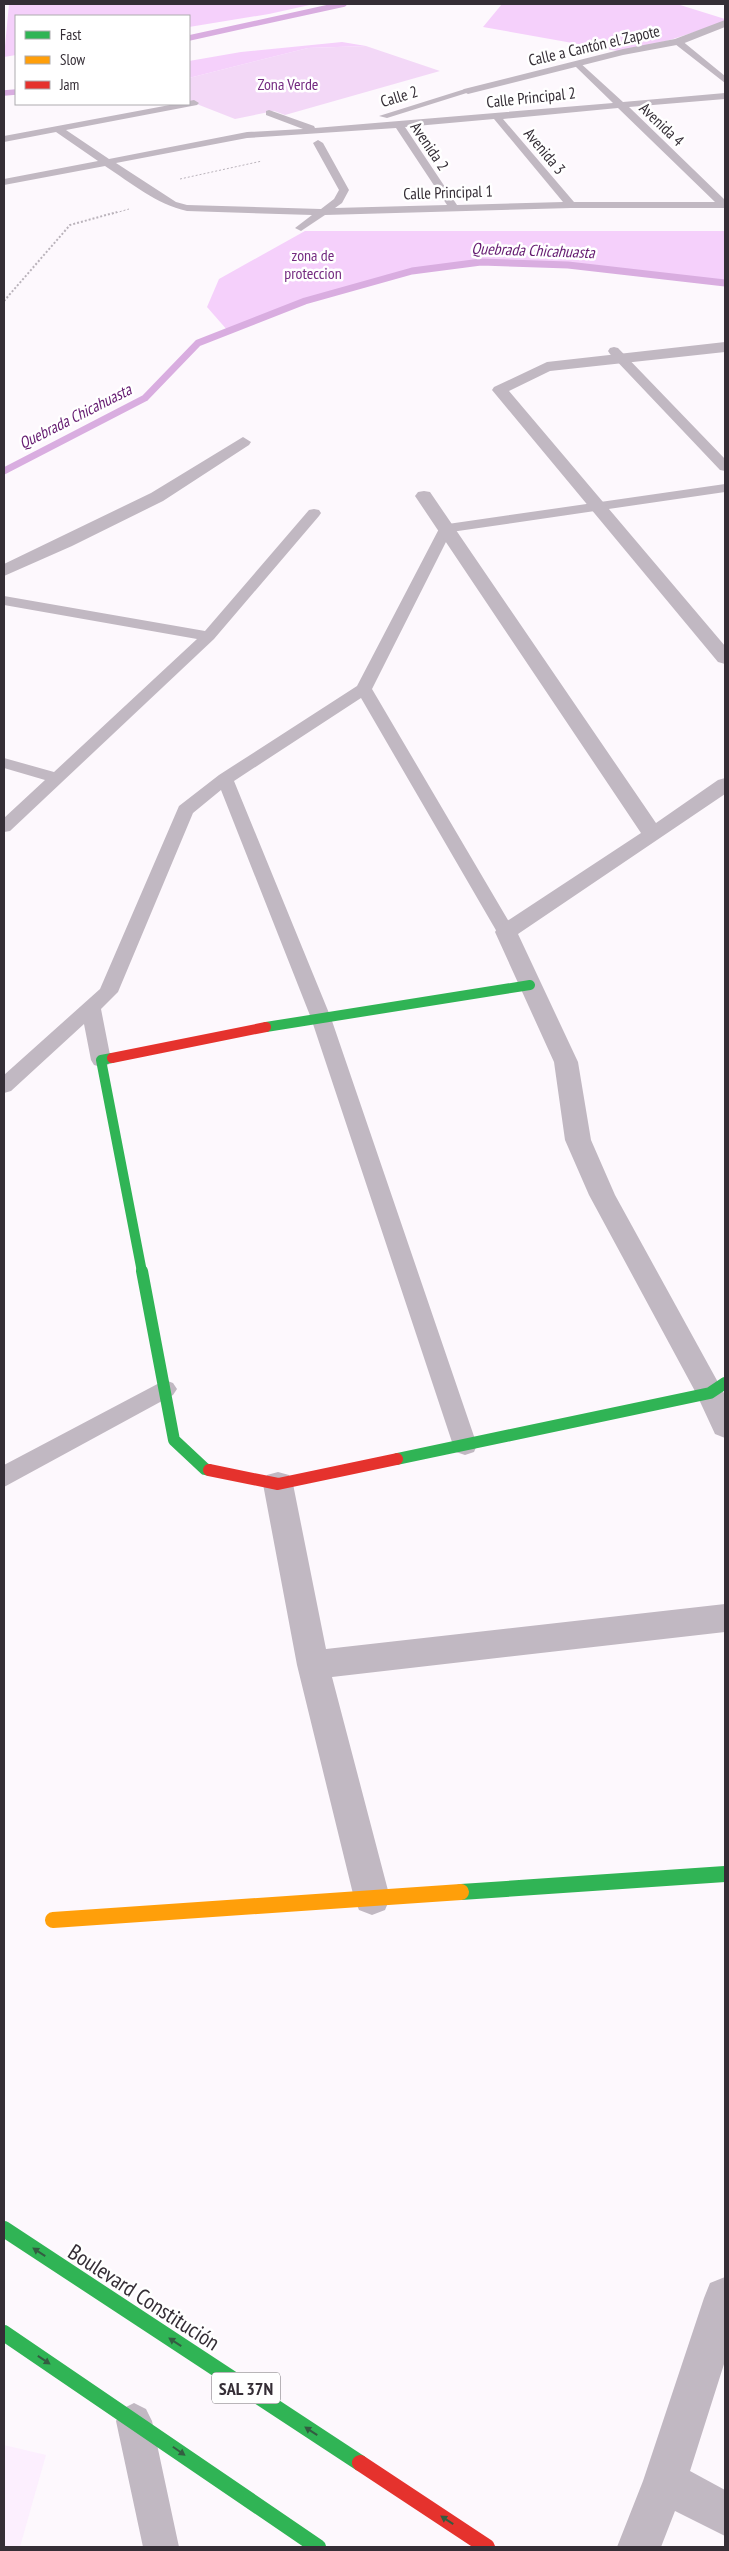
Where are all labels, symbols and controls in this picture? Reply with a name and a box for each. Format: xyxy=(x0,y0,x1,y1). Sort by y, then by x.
legend xyxy=(15,15,190,105)
street label: Calle a Cantón el Zapote xyxy=(526,20,662,70)
text: Fast xyxy=(60,25,81,44)
text: Slow xyxy=(60,50,85,69)
park label: Zona Verde xyxy=(258,74,318,94)
text: Jam xyxy=(59,75,79,94)
street label: Calle 2 xyxy=(378,81,420,111)
street label: Calle Principal 2 xyxy=(485,82,577,112)
street label: Avenida 4 xyxy=(636,98,688,150)
street label: Avenida 2 xyxy=(407,118,453,174)
street label: Avenida 3 xyxy=(520,124,570,178)
street label: Calle Principal 1 xyxy=(403,180,493,204)
water label: Quebrada Chicahuasta xyxy=(471,238,597,262)
park label: zona de proteccion xyxy=(284,245,342,283)
water label: Quebrada Chicahuasta xyxy=(16,378,136,453)
street label: Boulevard Constitución xyxy=(63,2238,225,2356)
one-way arrow xyxy=(33,2248,46,2257)
one-way arrow xyxy=(168,2337,182,2346)
one-way arrow xyxy=(38,2355,51,2365)
road number: SAL 37N xyxy=(212,2372,280,2404)
one-way arrow xyxy=(304,2426,318,2436)
one-way arrow xyxy=(172,2446,186,2456)
one-way arrow xyxy=(440,2516,453,2525)

